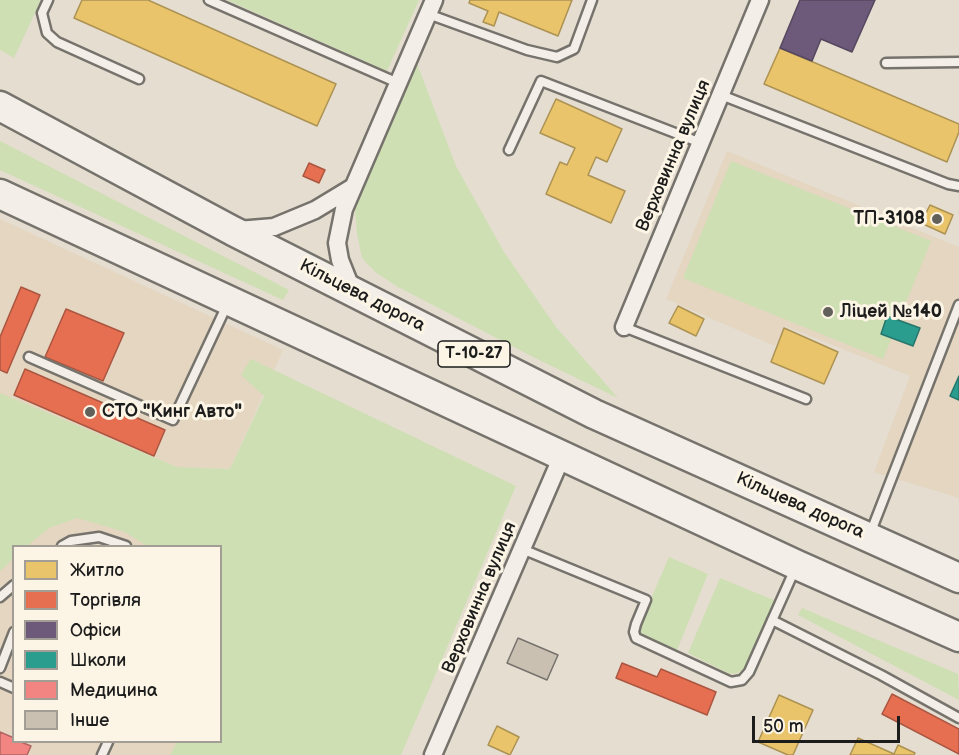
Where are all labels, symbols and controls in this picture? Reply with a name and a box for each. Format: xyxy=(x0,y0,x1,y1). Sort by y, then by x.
street label: Верховинна вулиця xyxy=(632,77,716,235)
place label: ТП-3108 xyxy=(853,208,925,230)
marker: ТП-3108 xyxy=(930,212,944,226)
street label: Кільцева дорога xyxy=(296,255,428,337)
place label: Ліцей №140 xyxy=(840,301,942,323)
marker: Ліцей №140 xyxy=(821,305,835,319)
road number: Т-10-27 xyxy=(438,341,510,367)
place label: СТО "Кинг Авто" xyxy=(102,401,242,423)
marker: СТО "Кинг Авто" xyxy=(83,405,97,419)
street label: Кільцева дорога xyxy=(733,468,867,544)
street label: Верховинна вулиця xyxy=(438,519,522,677)
legend xyxy=(12,545,222,743)
text: Житло xyxy=(70,560,124,581)
text: Торгівля xyxy=(70,590,141,611)
text: Офіси xyxy=(70,620,121,641)
text: Школи xyxy=(70,650,126,671)
text: Медицина xyxy=(70,680,158,701)
scale bar xyxy=(755,704,904,742)
text: Інше xyxy=(70,710,109,731)
text: 50 m xyxy=(763,716,804,737)

